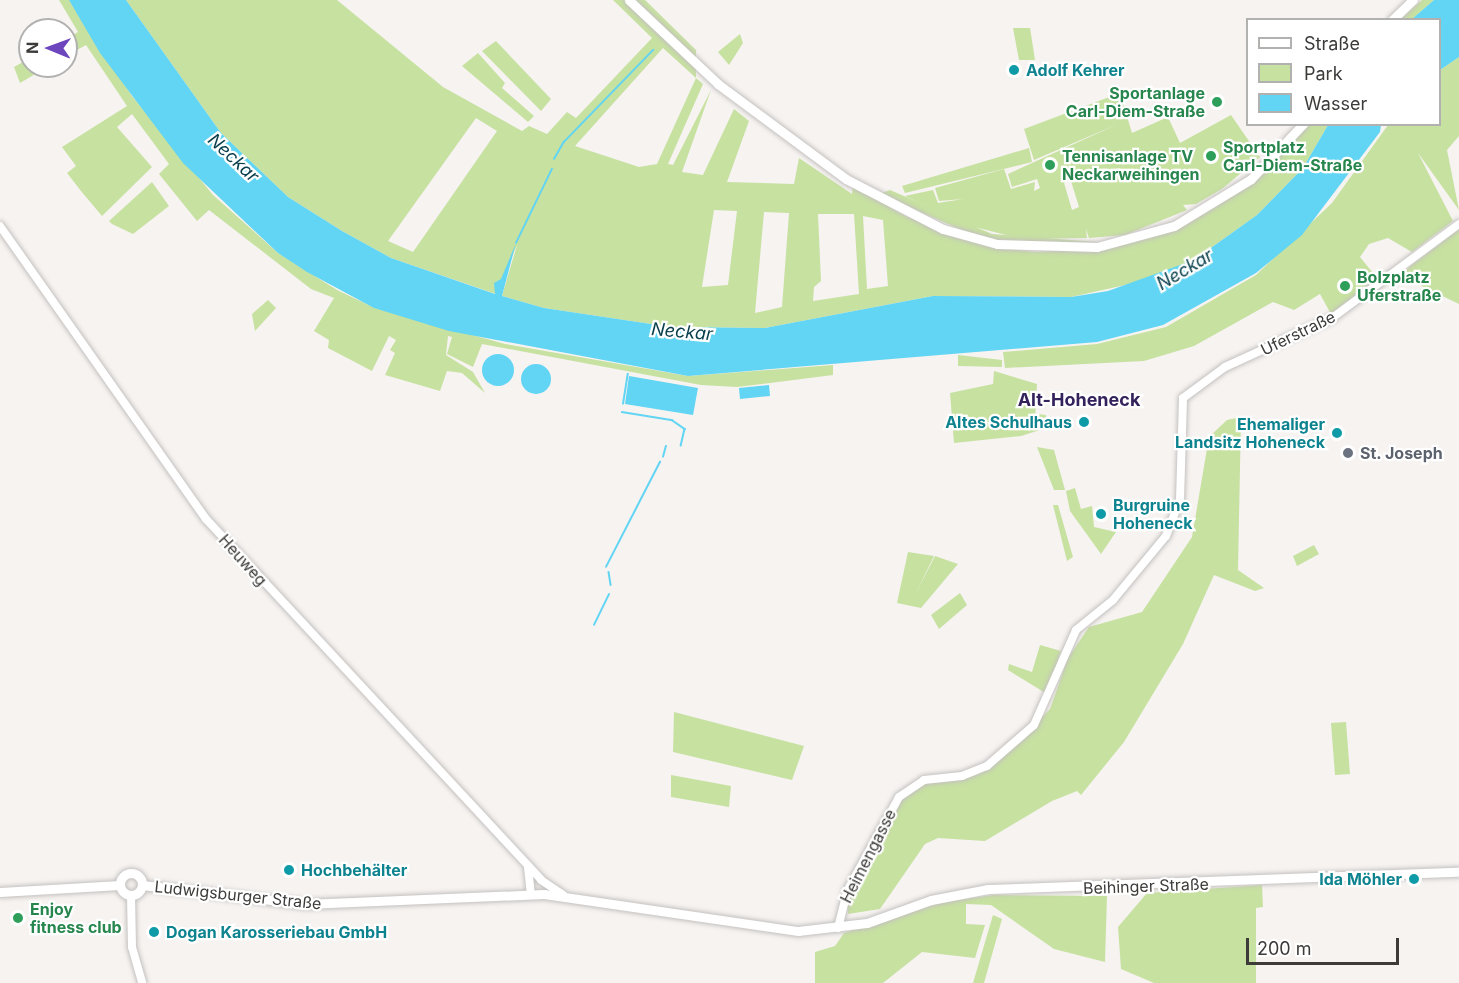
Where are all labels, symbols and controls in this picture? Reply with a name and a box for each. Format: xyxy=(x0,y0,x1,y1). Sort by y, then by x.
north arrow xyxy=(18,18,78,78)
legend xyxy=(1246,18,1441,126)
text: Straße xyxy=(1304,33,1360,54)
text: N xyxy=(22,41,42,54)
place label: Adolf Kehrer xyxy=(1026,60,1125,80)
marker: Adolf Kehrer xyxy=(1007,63,1021,77)
text: Park xyxy=(1304,63,1343,84)
place label: Sportanlage Carl-Diem-Straße xyxy=(1066,83,1205,121)
text: Wasser xyxy=(1304,93,1367,114)
marker: Sportanlage Carl-Diem-Straße xyxy=(1210,95,1224,109)
water label: Neckar xyxy=(203,129,263,187)
place label: Sportplatz Carl-Diem-Straße xyxy=(1223,137,1362,175)
place label: Tennisanlage TV Neckarweihingen xyxy=(1062,146,1199,184)
marker: Sportplatz Carl-Diem-Straße xyxy=(1204,149,1218,163)
marker: Tennisanlage TV Neckarweihingen xyxy=(1043,158,1057,172)
water label: Neckar xyxy=(1153,245,1217,295)
place label: Bolzplatz Uferstraße xyxy=(1357,267,1441,305)
marker: Bolzplatz Uferstraße xyxy=(1338,279,1352,293)
street label: Uferstraße xyxy=(1258,307,1338,359)
water label: Neckar xyxy=(650,319,714,345)
district label: Alt-Hoheneck xyxy=(1018,389,1140,411)
place label: Altes Schulhaus xyxy=(945,412,1072,432)
place label: Ehemaliger Landsitz Hoheneck xyxy=(1175,414,1325,452)
marker: Altes Schulhaus xyxy=(1077,415,1091,429)
marker: Ehemaliger Landsitz Hoheneck xyxy=(1330,426,1344,440)
place label: St. Joseph xyxy=(1360,443,1443,463)
marker: St. Joseph xyxy=(1341,446,1355,460)
place label: Burgruine Hoheneck xyxy=(1113,495,1192,533)
marker: Burgruine Hoheneck xyxy=(1094,507,1108,521)
street label: Heuweg xyxy=(215,530,271,590)
street label: Heimengasse xyxy=(836,806,900,906)
place label: Hochbehälter xyxy=(301,860,407,880)
marker: Hochbehälter xyxy=(282,863,296,877)
place label: Ida Möhler xyxy=(1319,869,1402,889)
marker: Ida Möhler xyxy=(1407,872,1421,886)
street label: Beihinger Straße xyxy=(1083,874,1209,898)
street label: Ludwigsburger Straße xyxy=(154,877,322,913)
place label: Enjoy fitness club xyxy=(30,899,122,937)
marker: Enjoy fitness club xyxy=(11,911,25,925)
place label: Dogan Karosseriebau GmbH xyxy=(166,922,387,942)
marker: Dogan Karosseriebau GmbH xyxy=(147,925,161,939)
scale bar xyxy=(1249,926,1402,964)
text: 200 m xyxy=(1257,938,1312,959)

